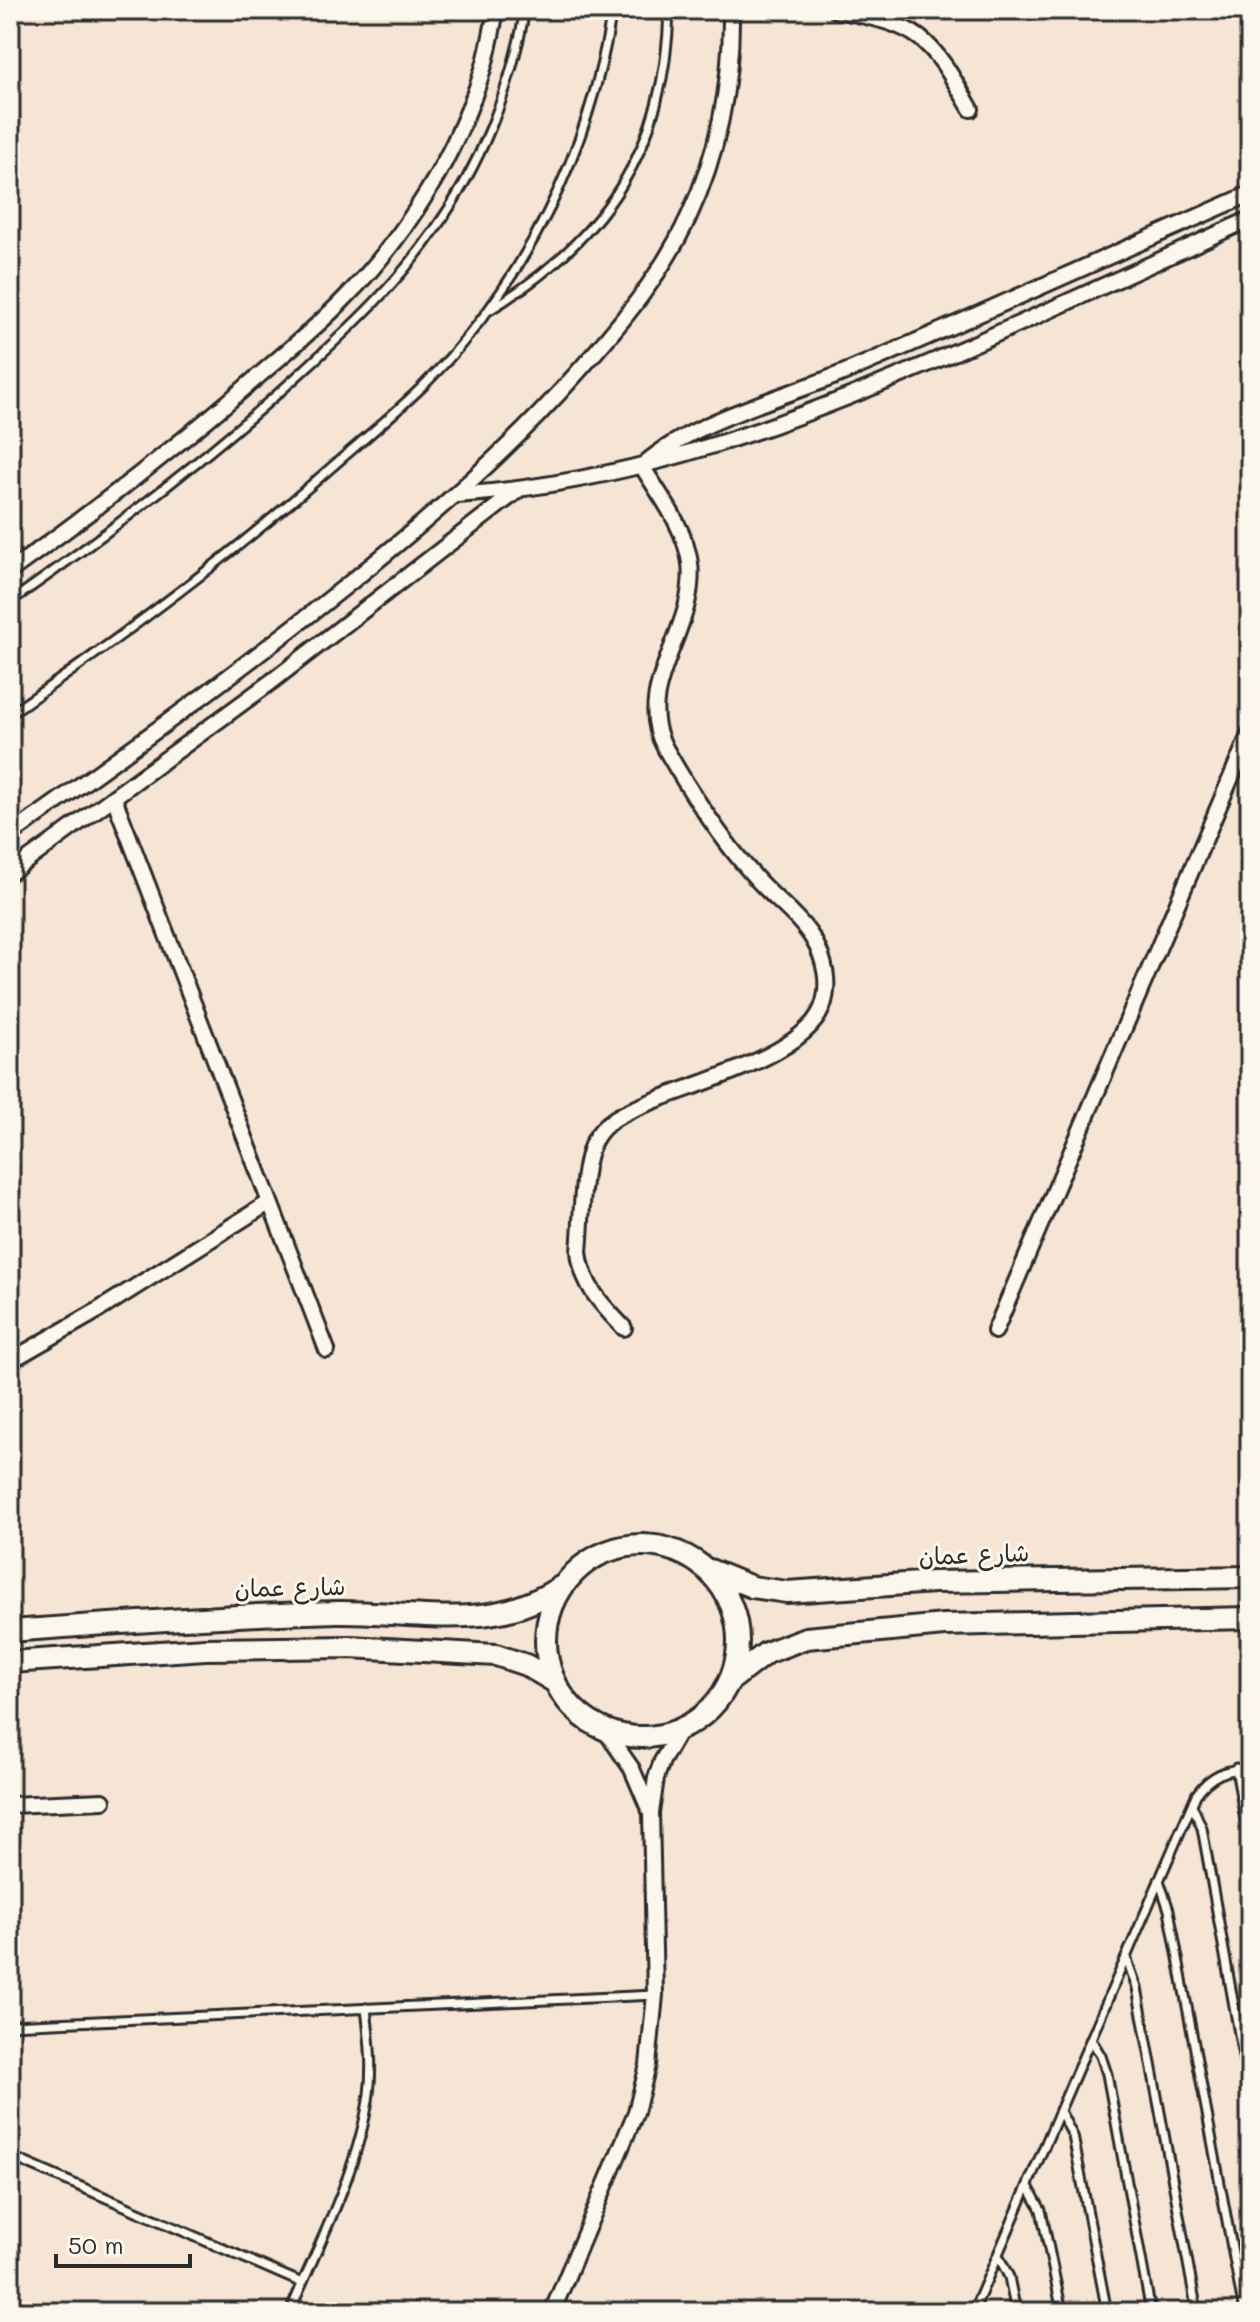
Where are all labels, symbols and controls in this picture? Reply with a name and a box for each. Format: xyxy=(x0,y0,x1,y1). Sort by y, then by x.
street label: شارع عمان xyxy=(918,1536,1030,1574)
street label: شارع عمان xyxy=(234,1570,346,1606)
scale bar xyxy=(56,2218,190,2268)
text: 50 m xyxy=(68,2229,124,2260)

